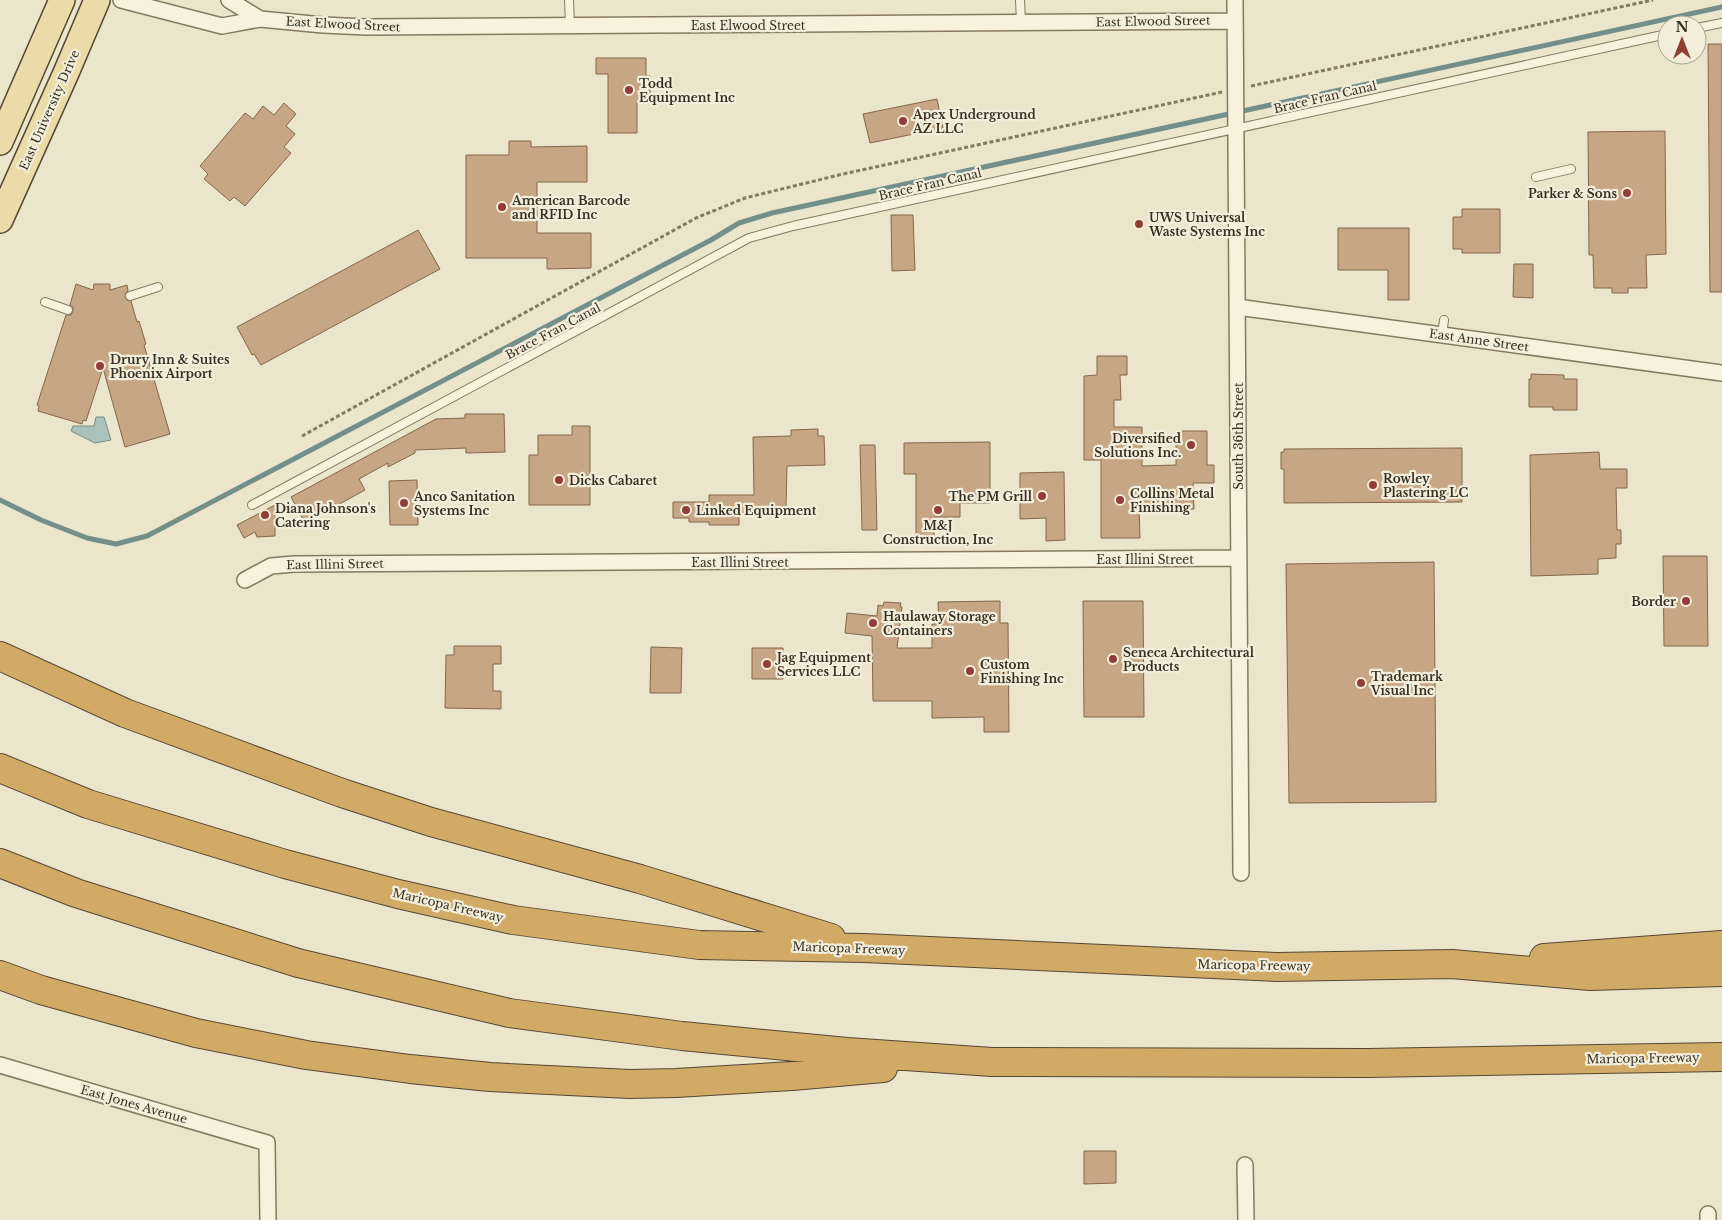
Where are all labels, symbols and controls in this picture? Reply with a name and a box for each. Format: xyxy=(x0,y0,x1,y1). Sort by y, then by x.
street label: East Elwood Street xyxy=(1096,12,1211,29)
street label: East Elwood Street xyxy=(285,14,401,35)
north arrow xyxy=(1657,15,1707,65)
street label: East Elwood Street xyxy=(691,18,806,33)
text: N xyxy=(1675,18,1689,36)
street label: East University Drive xyxy=(16,48,82,172)
place label: Todd Equipment Inc xyxy=(639,76,735,105)
street label: Brace Fran Canal xyxy=(1272,78,1378,116)
marker: Todd Equipment Inc xyxy=(623,84,635,96)
place label: Apex Underground AZ LLC xyxy=(912,107,1036,136)
marker: Apex Underground AZ LLC xyxy=(897,115,909,127)
street label: Brace Fran Canal xyxy=(877,165,983,203)
place label: Parker & Sons xyxy=(1528,186,1617,201)
marker: Parker & Sons xyxy=(1621,187,1633,199)
place label: American Barcode and RFID Inc xyxy=(511,193,630,222)
marker: American Barcode and RFID Inc xyxy=(496,201,508,213)
place label: UWS Universal Waste Systems Inc xyxy=(1148,210,1265,239)
marker: UWS Universal Waste Systems Inc xyxy=(1133,218,1145,230)
street label: Brace Fran Canal xyxy=(503,300,603,362)
street label: East Anne Street xyxy=(1428,326,1530,354)
place label: Drury Inn & Suites Phoenix Airport xyxy=(110,352,230,381)
marker: Drury Inn & Suites Phoenix Airport xyxy=(94,360,106,372)
street label: South 36th Street xyxy=(1231,382,1246,490)
place label: Diversified Solutions Inc. xyxy=(1094,431,1182,460)
marker: Diversified Solutions Inc. xyxy=(1185,439,1197,451)
place label: Rowley Plastering LC xyxy=(1383,471,1468,500)
place label: Dicks Cabaret xyxy=(569,473,658,488)
marker: Dicks Cabaret xyxy=(553,474,565,486)
marker: Rowley Plastering LC xyxy=(1367,479,1379,491)
place label: Collins Metal Finishing xyxy=(1130,486,1215,515)
place label: Anco Sanitation Systems Inc xyxy=(413,489,516,518)
place label: The PM Grill xyxy=(948,489,1033,504)
marker: The PM Grill xyxy=(1036,490,1048,502)
marker: Collins Metal Finishing xyxy=(1114,494,1126,506)
marker: Anco Sanitation Systems Inc xyxy=(398,497,410,509)
place label: Diana Johnson's Catering xyxy=(275,501,376,530)
place label: Linked Equipment xyxy=(696,503,817,518)
marker: Linked Equipment xyxy=(680,504,692,516)
marker: M&J Construction, Inc xyxy=(932,504,944,516)
marker: Diana Johnson's Catering xyxy=(259,509,271,521)
place label: M&J Construction, Inc xyxy=(883,518,993,547)
street label: East Illini Street xyxy=(1096,552,1194,567)
street label: East Illini Street xyxy=(691,555,789,570)
street label: East Illini Street xyxy=(286,556,384,572)
place label: Border xyxy=(1631,594,1676,609)
marker: Border xyxy=(1680,595,1692,607)
place label: Haulaway Storage Containers xyxy=(883,609,996,638)
marker: Haulaway Storage Containers xyxy=(867,617,879,629)
place label: Seneca Architectural Products xyxy=(1123,645,1255,674)
place label: Jag Equipment Services LLC xyxy=(774,650,871,679)
marker: Seneca Architectural Products xyxy=(1107,653,1119,665)
place label: Custom Finishing Inc xyxy=(980,657,1064,686)
marker: Jag Equipment Services LLC xyxy=(761,658,773,670)
marker: Custom Finishing Inc xyxy=(964,665,976,677)
place label: Trademark Visual Inc xyxy=(1370,669,1444,698)
marker: Trademark Visual Inc xyxy=(1355,677,1367,689)
street label: Maricopa Freeway xyxy=(391,885,505,925)
street label: Maricopa Freeway xyxy=(792,939,906,957)
street label: Maricopa Freeway xyxy=(1197,957,1311,973)
street label: Maricopa Freeway xyxy=(1586,1050,1700,1066)
street label: East Jones Avenue xyxy=(79,1082,189,1126)

